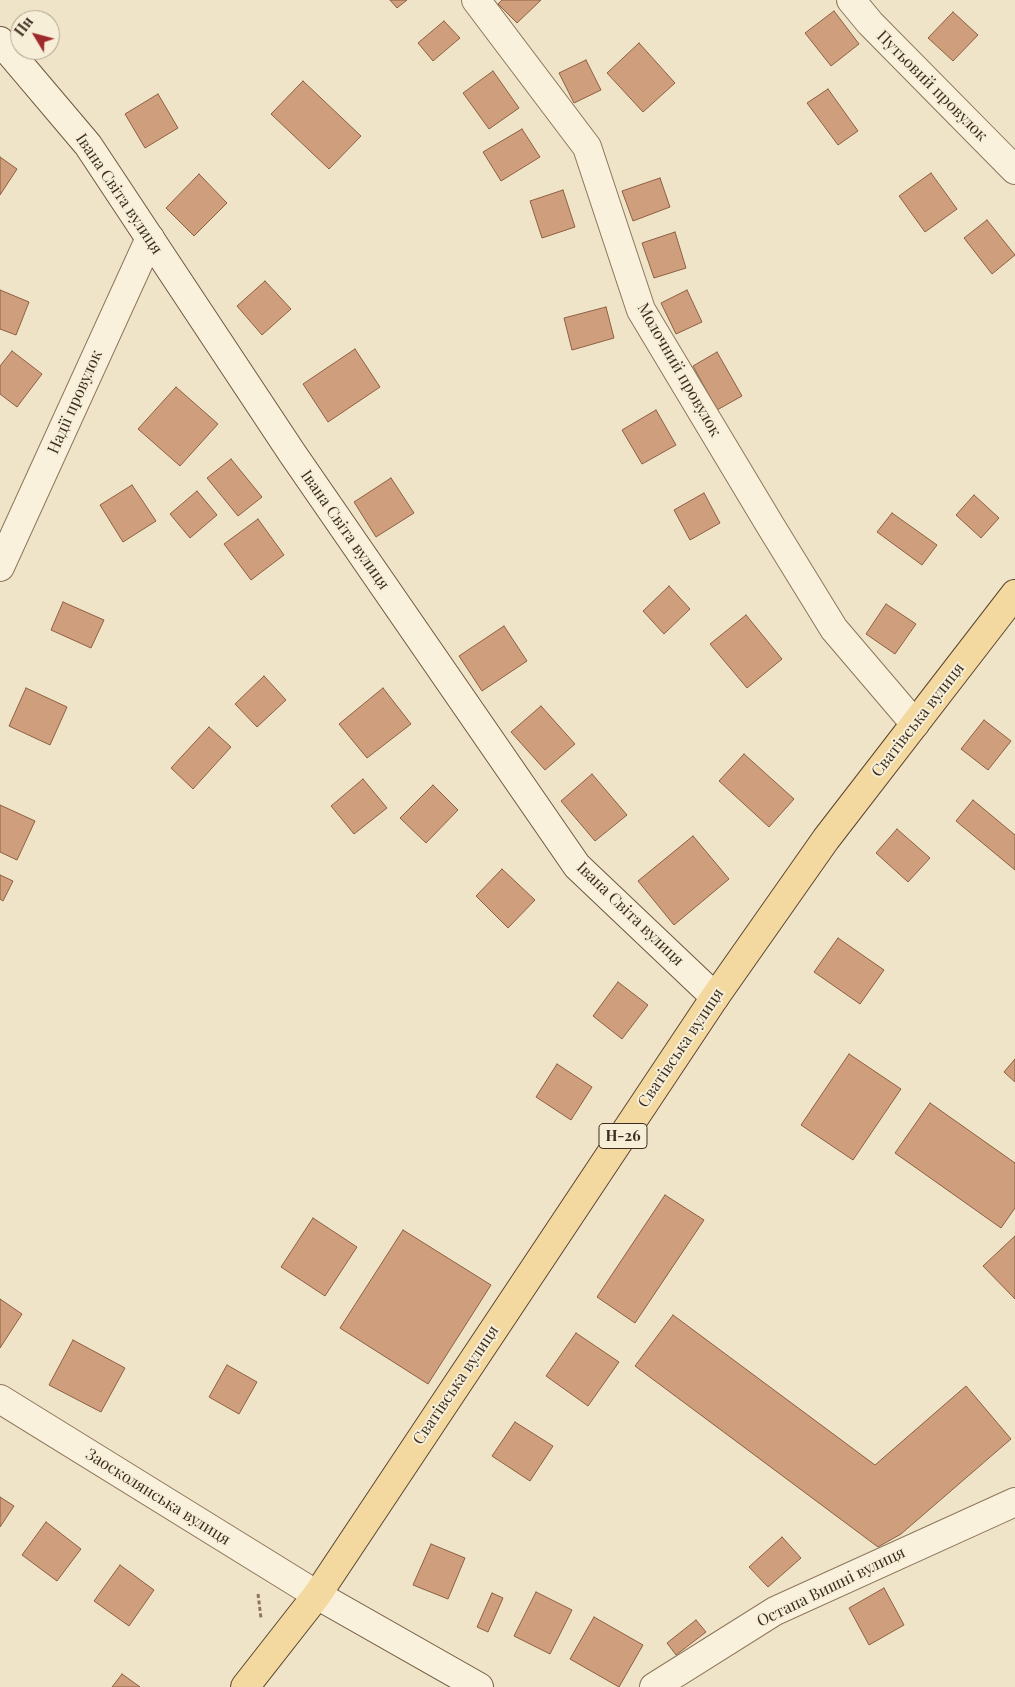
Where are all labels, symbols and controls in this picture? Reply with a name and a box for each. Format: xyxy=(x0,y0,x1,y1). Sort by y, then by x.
north arrow xyxy=(10,10,60,60)
text: Пн xyxy=(10,13,37,40)
street label: Путьовий провулок xyxy=(873,27,991,145)
street label: Івана Світа вулиця xyxy=(71,130,167,258)
street label: Молочний провулок xyxy=(633,300,725,440)
street label: Надії провулок xyxy=(44,347,106,457)
street label: Івана Світа вулиця xyxy=(297,467,393,593)
street label: Сватівська вулиця xyxy=(867,659,969,781)
street label: Івана Світа вулиця xyxy=(572,858,688,970)
street label: Сватівська вулиця xyxy=(634,985,728,1111)
road number: Н-26 xyxy=(599,1124,647,1148)
street label: Сватівська вулиця xyxy=(409,1322,503,1448)
street label: Заосколянська вулиця xyxy=(82,1445,234,1549)
street label: Остапа Вишні вулиця xyxy=(754,1543,908,1631)

